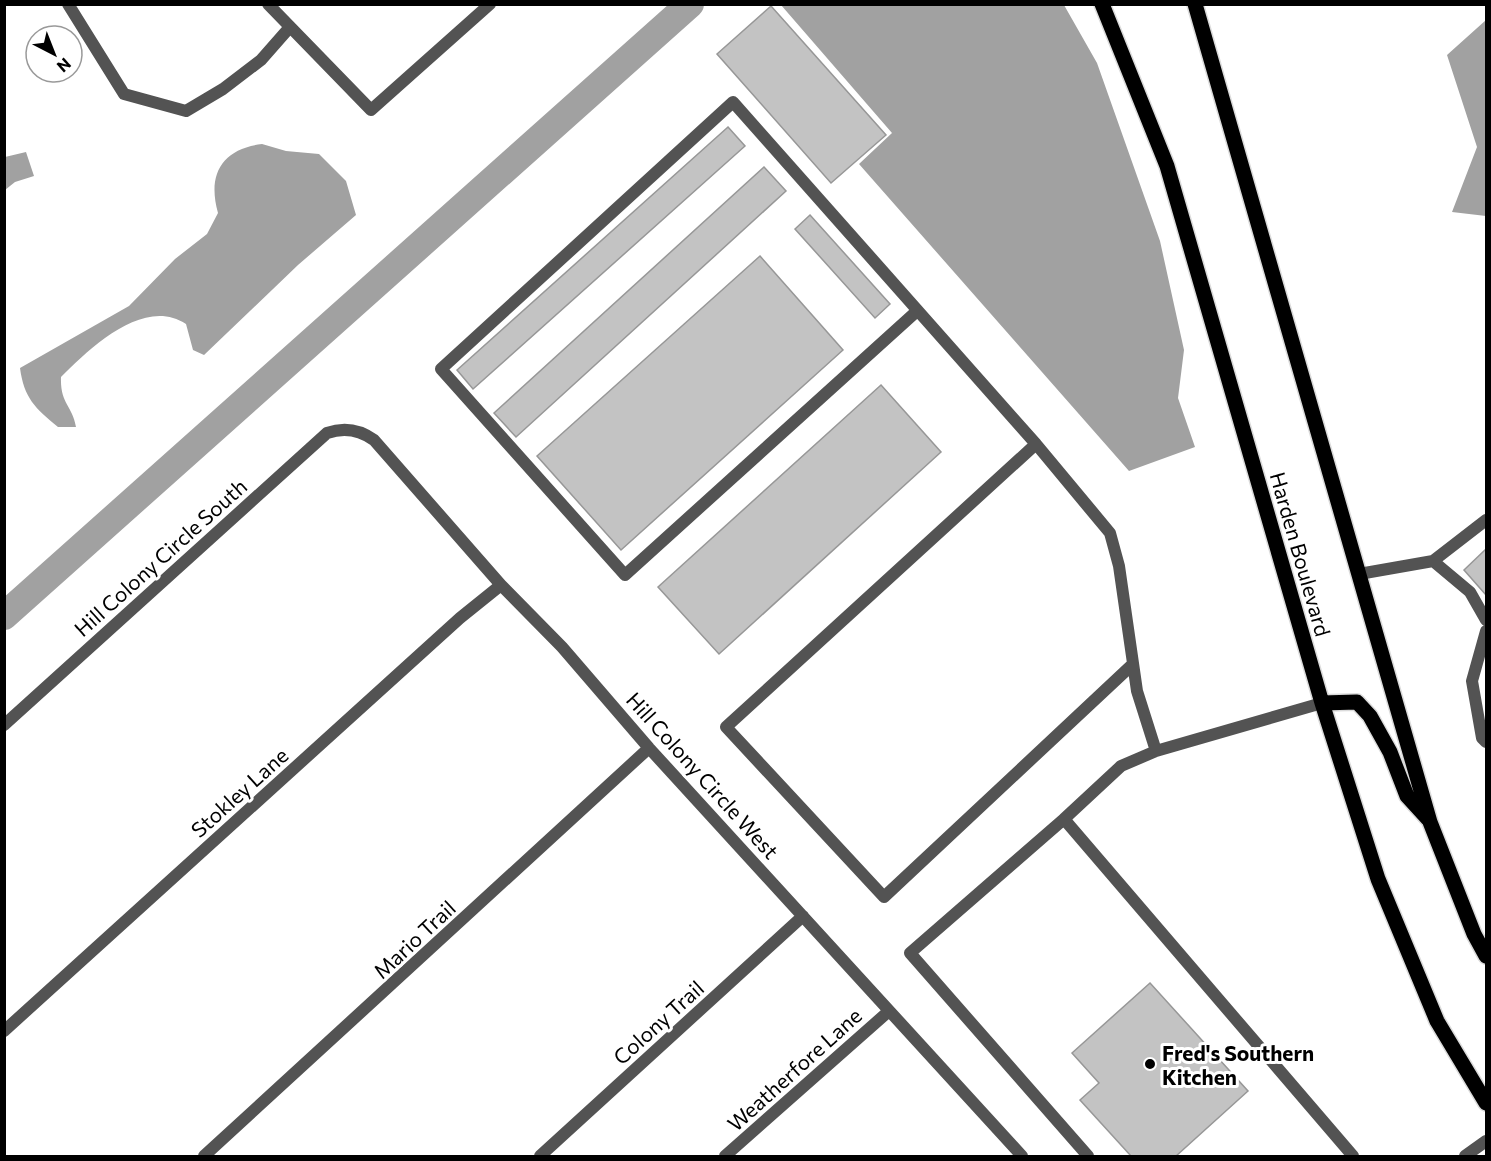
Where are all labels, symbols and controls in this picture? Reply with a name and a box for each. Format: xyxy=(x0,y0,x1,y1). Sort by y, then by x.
north arrow xyxy=(24,24,84,84)
text: N xyxy=(54,54,75,77)
street label: Harden Boulevard xyxy=(1266,469,1336,639)
street label: Hill Colony Circle South xyxy=(69,473,251,641)
street label: Hill Colony Circle West xyxy=(622,687,784,863)
street label: Stokley Lane xyxy=(185,742,293,842)
street label: Mario Trail xyxy=(368,895,460,983)
street label: Colony Trail xyxy=(608,975,708,1069)
street label: Weatherfore Lane xyxy=(722,1002,866,1136)
place label: Fred's Southern Kitchen xyxy=(1162,1040,1314,1089)
marker: Fred's Southern Kitchen xyxy=(1143,1057,1157,1071)

